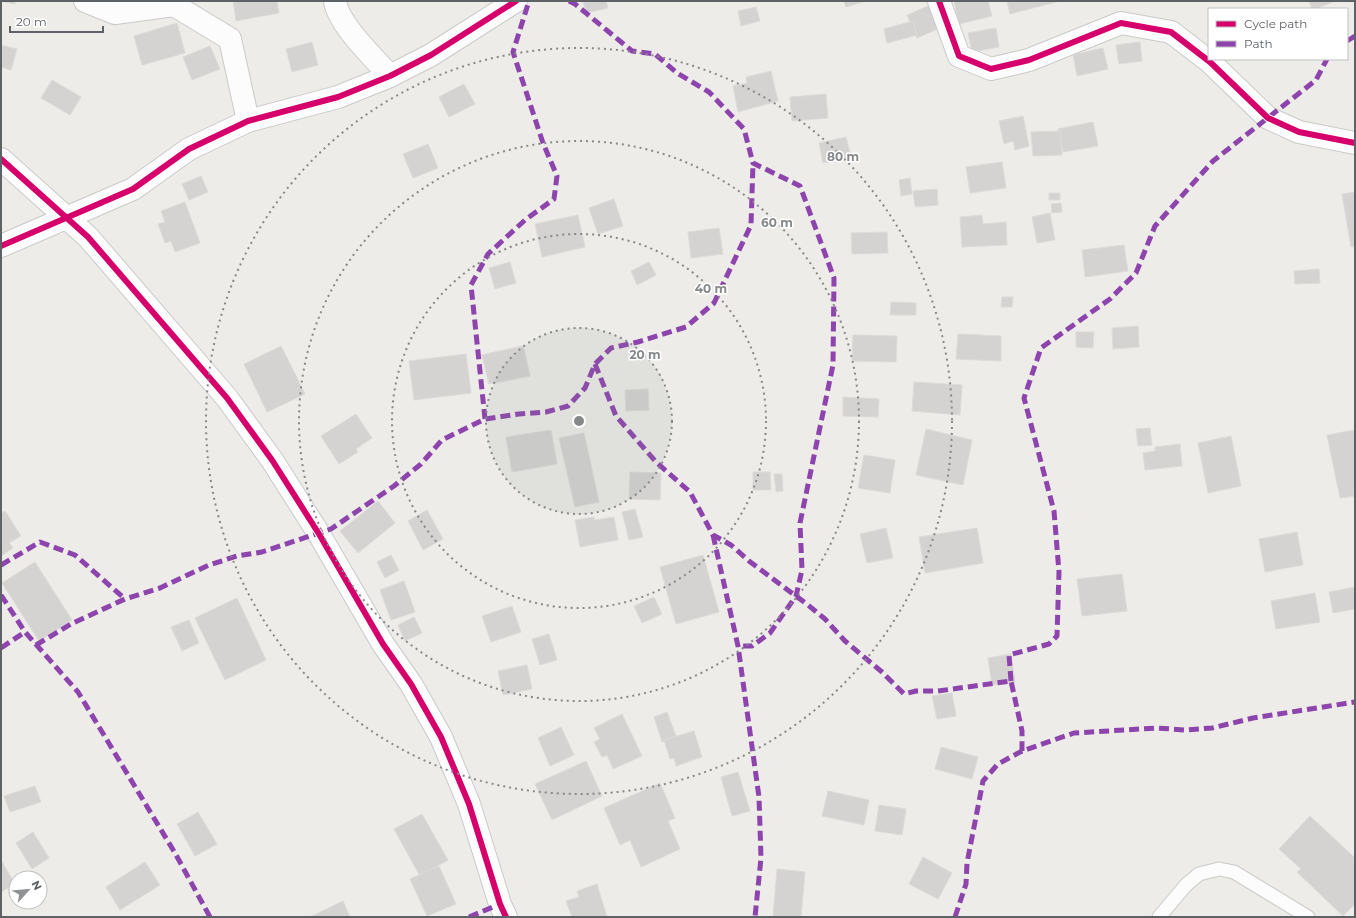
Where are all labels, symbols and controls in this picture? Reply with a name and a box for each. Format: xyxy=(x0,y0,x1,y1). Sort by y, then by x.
scale bar xyxy=(10,8,103,34)
legend xyxy=(1208,8,1348,60)
text: 20 m xyxy=(16,14,47,29)
text: Cycle path xyxy=(1244,16,1307,31)
text: Path xyxy=(1244,36,1273,51)
text: 80 m xyxy=(827,149,859,164)
text: 60 m xyxy=(761,215,793,230)
text: 40 m xyxy=(695,281,727,296)
text: 20 m xyxy=(629,347,661,362)
centre of rings xyxy=(572,414,586,428)
north arrow xyxy=(8,870,48,910)
text: N xyxy=(29,878,45,893)

